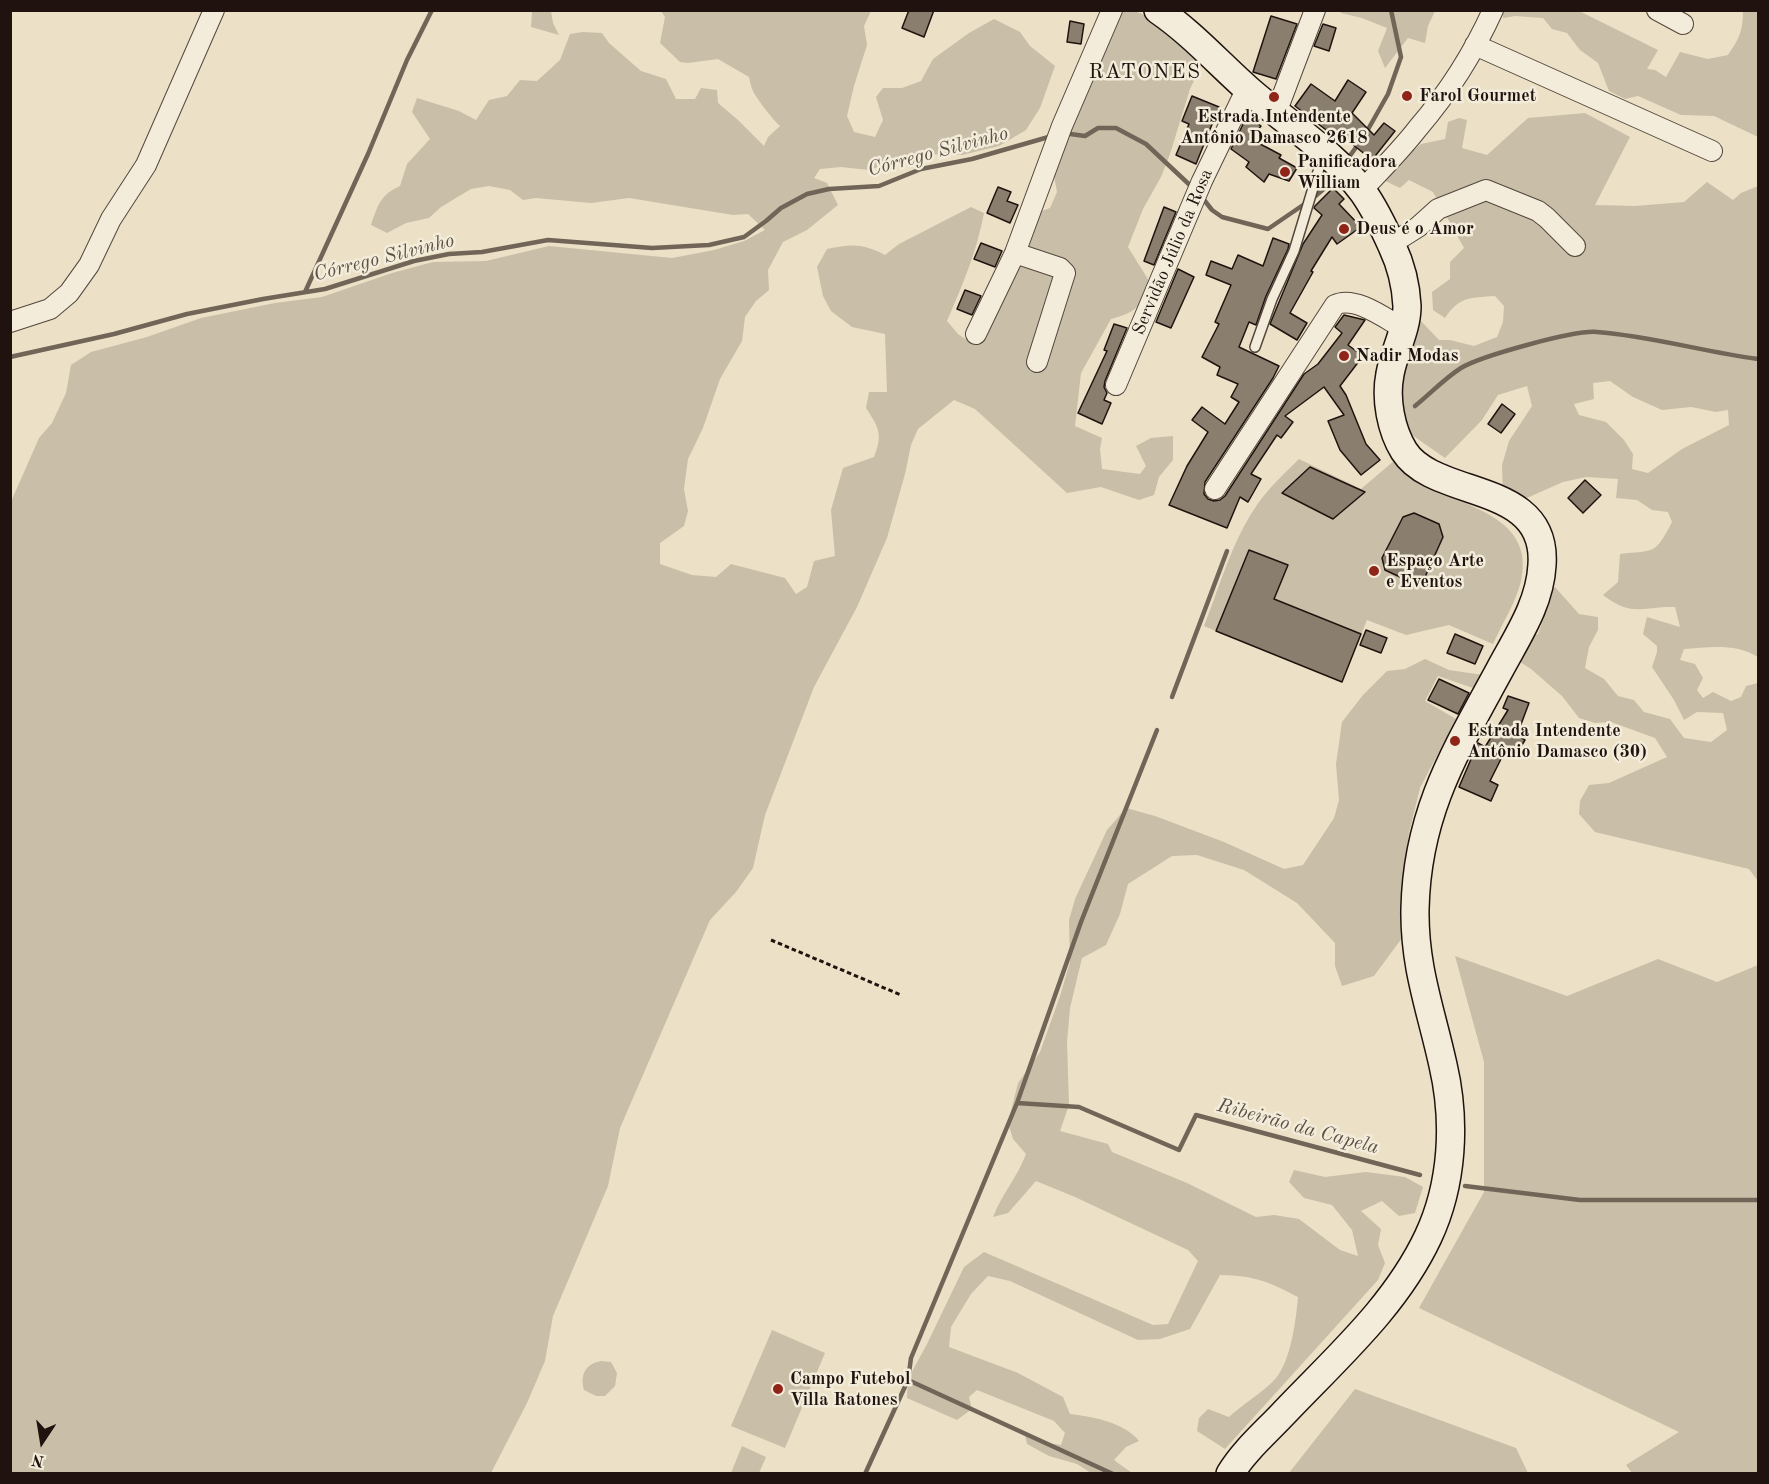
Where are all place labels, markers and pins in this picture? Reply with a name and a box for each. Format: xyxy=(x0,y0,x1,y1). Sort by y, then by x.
place label: Farol Gourmet xyxy=(1419,85,1536,107)
marker: Farol Gourmet xyxy=(1400,89,1414,103)
marker: Estrada Intendente Antônio Damasco 2618 xyxy=(1267,90,1281,104)
place label: Estrada Intendente Antônio Damasco 2618 xyxy=(1180,106,1368,148)
place label: Panificadora William xyxy=(1297,151,1397,194)
marker: Panificadora William xyxy=(1278,165,1292,179)
place label: Deus é o Amor xyxy=(1356,218,1474,240)
marker: Deus é o Amor xyxy=(1337,222,1351,236)
place label: Nadir Modas xyxy=(1356,345,1458,367)
marker: Nadir Modas xyxy=(1337,349,1351,363)
place label: Espaço Arte e Eventos xyxy=(1386,550,1484,592)
marker: Espaço Arte e Eventos xyxy=(1367,564,1381,578)
place label: Estrada Intendente Antônio Damasco (30) xyxy=(1467,720,1647,762)
marker: Estrada Intendente Antônio Damasco (30) xyxy=(1448,734,1462,748)
place label: Campo Futebol Villa Ratones xyxy=(790,1368,910,1410)
marker: Campo Futebol Villa Ratones xyxy=(771,1382,785,1396)

